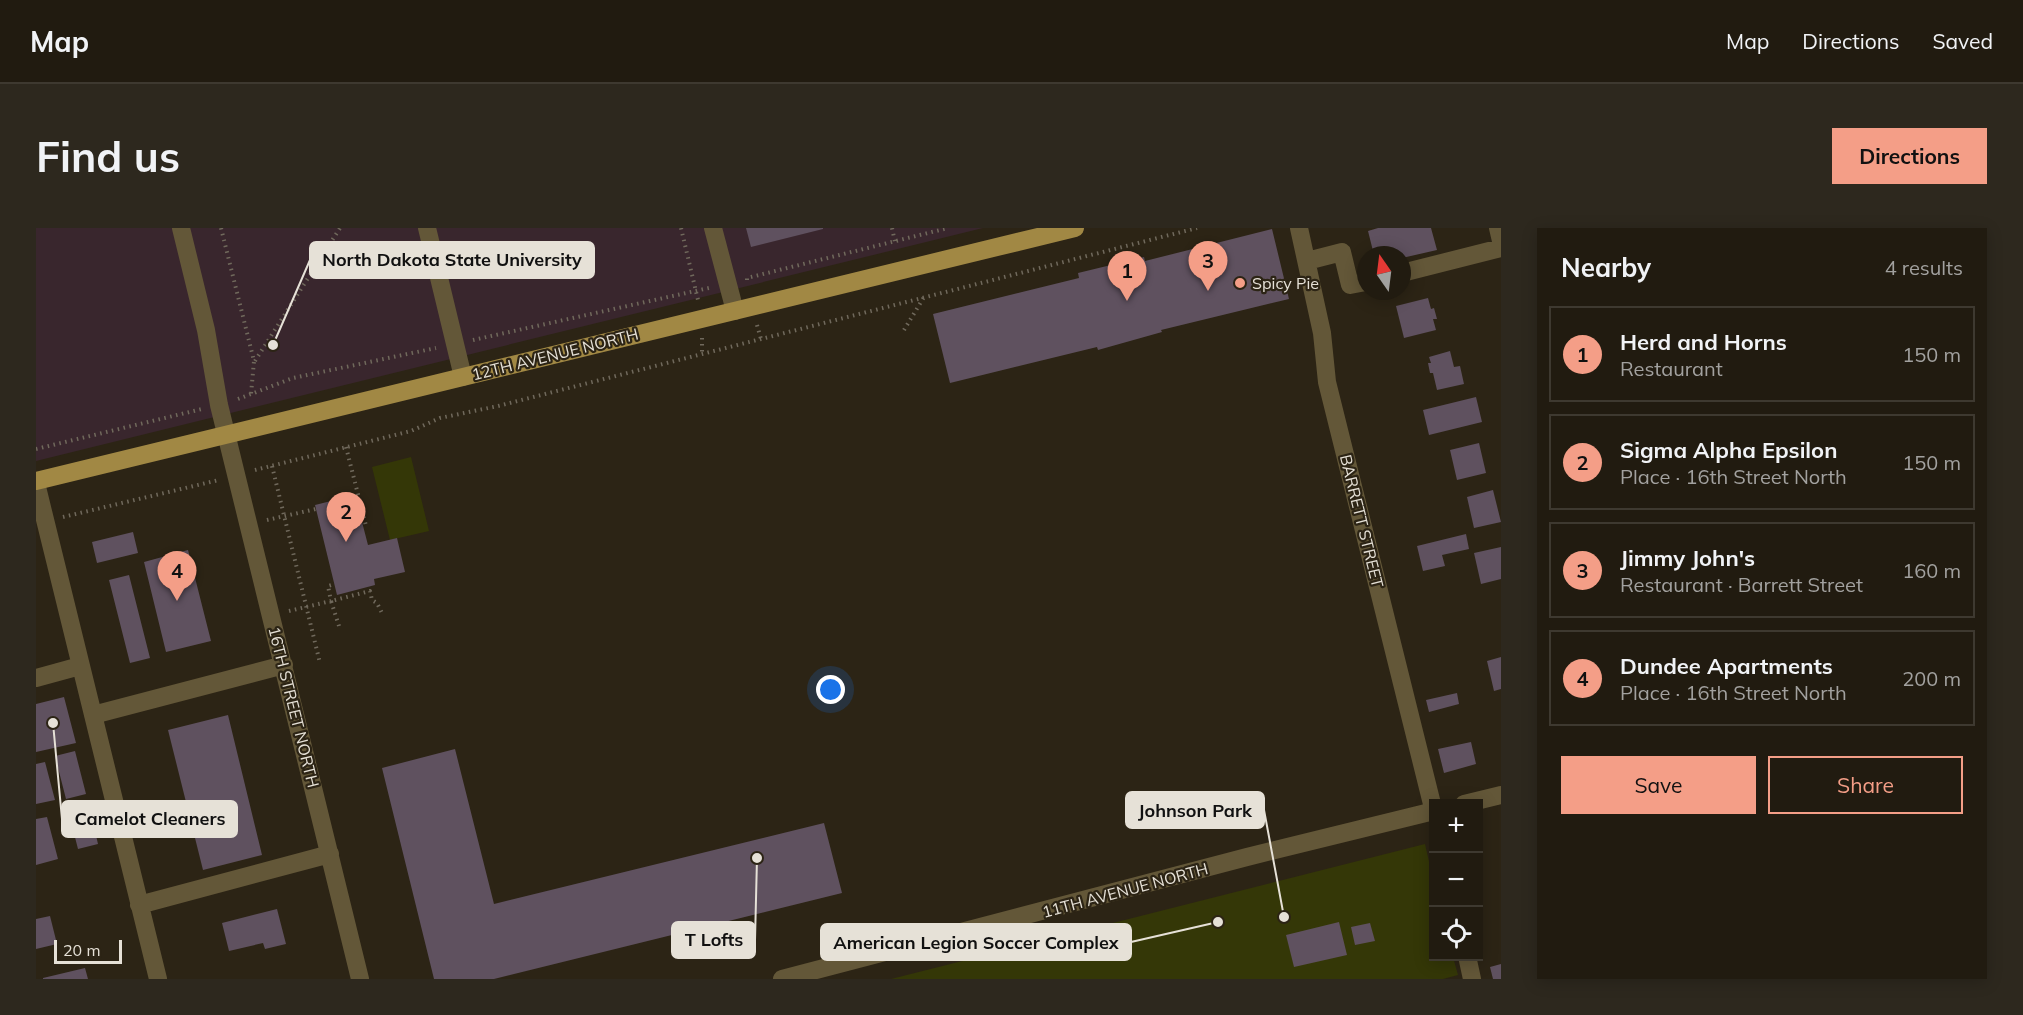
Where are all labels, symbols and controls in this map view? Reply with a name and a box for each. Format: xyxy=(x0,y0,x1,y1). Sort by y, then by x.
text: Map xyxy=(30,24,89,59)
text: Map xyxy=(1726,28,1769,54)
text: Directions xyxy=(1802,28,1899,54)
text: Saved xyxy=(1932,28,1993,54)
button: Directions xyxy=(1832,128,1987,184)
text: Find us xyxy=(36,130,180,183)
callout: North Dakota State University xyxy=(310,242,594,278)
pin: 3 xyxy=(1188,242,1228,291)
north arrow xyxy=(1357,246,1411,300)
text: North Dakota State University xyxy=(322,248,582,271)
pin: 1 xyxy=(1108,251,1146,301)
text: Nearby xyxy=(1561,251,1651,284)
text: 4 results xyxy=(1885,255,1963,280)
place label: Spicy Pie xyxy=(1252,273,1319,293)
marker: Spicy Pie xyxy=(1233,276,1247,290)
street label: 12TH AVENUE NORTH xyxy=(470,324,640,384)
text: Herd and Horns xyxy=(1620,328,1787,356)
text: 1 xyxy=(1577,342,1589,367)
text: 150 m xyxy=(1902,342,1961,367)
text: Restaurant xyxy=(1620,356,1723,381)
text: Sigma Alpha Epsilon xyxy=(1620,436,1837,464)
text: 2 xyxy=(1577,450,1589,475)
text: 150 m xyxy=(1902,450,1961,475)
street label: BARRETT STREET xyxy=(1336,452,1388,590)
text: Place · 16th Street North xyxy=(1620,464,1847,489)
pin: 2 xyxy=(326,492,366,542)
text: Jimmy John's xyxy=(1620,544,1755,572)
pin: 4 xyxy=(158,552,196,601)
text: 3 xyxy=(1577,558,1589,583)
text: 160 m xyxy=(1902,558,1961,583)
text: Restaurant · Barrett Street xyxy=(1620,572,1863,597)
street label: 16TH STREET NORTH xyxy=(264,624,324,790)
text: Dundee Apartments xyxy=(1620,652,1833,680)
text: 4 xyxy=(1577,666,1589,691)
text: 200 m xyxy=(1902,666,1961,691)
your location xyxy=(816,675,845,704)
text: Place · 16th Street North xyxy=(1620,680,1847,705)
button: Save xyxy=(1561,756,1756,814)
button: Share xyxy=(1768,756,1963,814)
callout: Johnson Park xyxy=(1126,792,1264,828)
text: Johnson Park xyxy=(1138,799,1253,822)
map controls xyxy=(1429,799,1483,961)
button: + xyxy=(1429,799,1483,853)
callout: Camelot Cleaners xyxy=(62,801,237,837)
text: Camelot Cleaners xyxy=(74,807,226,830)
button: − xyxy=(1429,853,1483,907)
street label: 11TH AVENUE NORTH xyxy=(1040,858,1210,922)
button: locate xyxy=(1429,907,1483,961)
callout: T Lofts xyxy=(672,922,755,958)
callout: American Legion Soccer Complex xyxy=(821,924,1131,960)
text: T Lofts xyxy=(685,928,743,951)
text: American Legion Soccer Complex xyxy=(833,931,1120,954)
scale bar xyxy=(54,937,122,964)
text: 20 m xyxy=(63,940,100,960)

